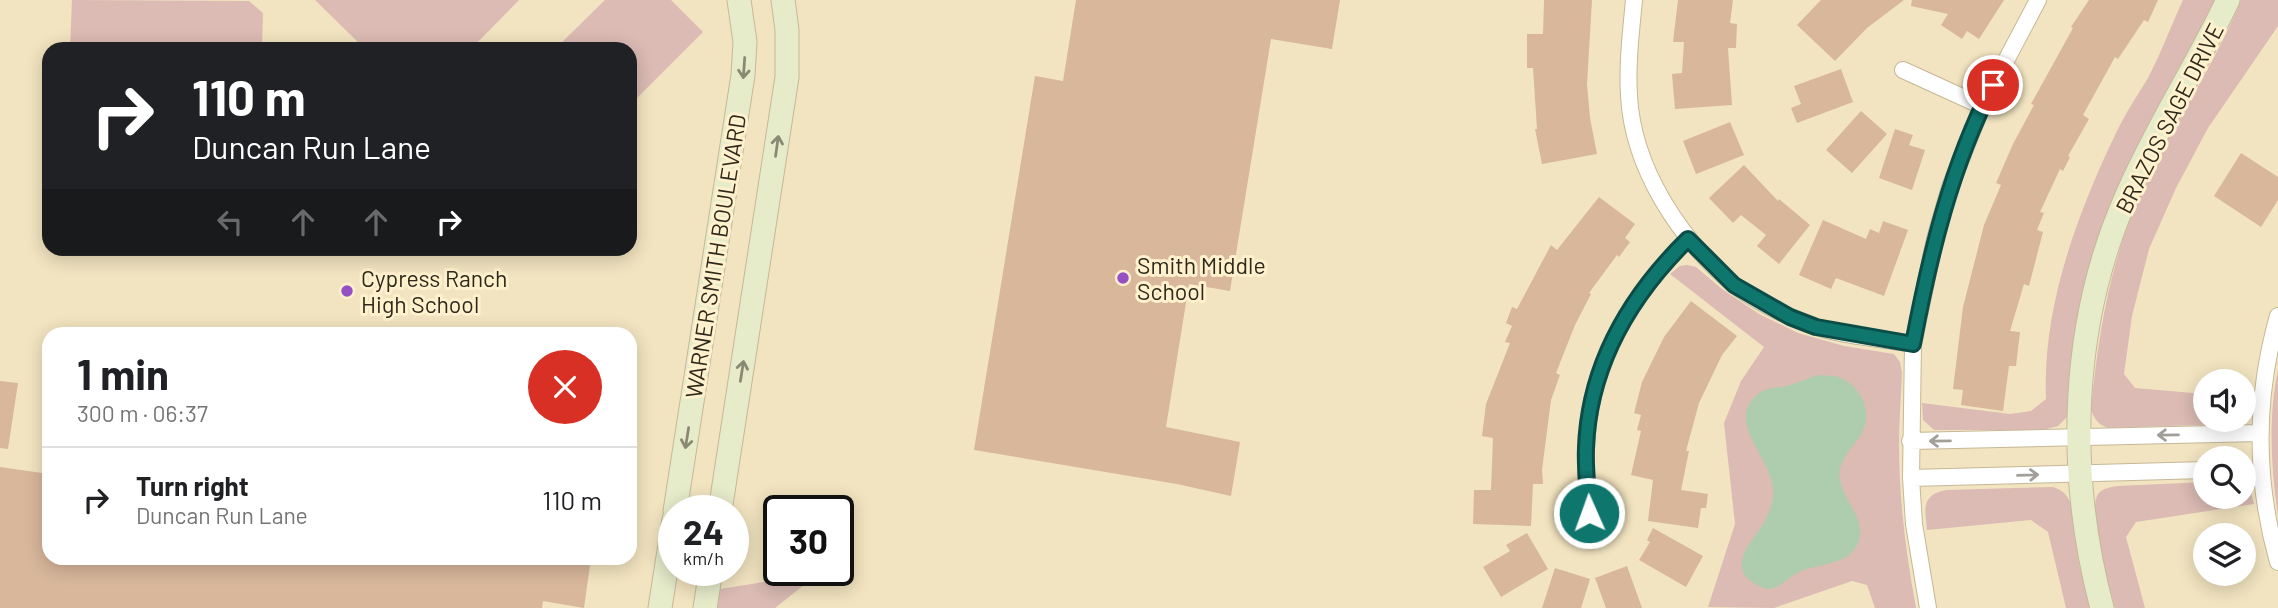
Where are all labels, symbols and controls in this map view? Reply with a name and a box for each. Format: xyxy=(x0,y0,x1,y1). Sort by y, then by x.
street label: BRAZOS SAGE DRIVE xyxy=(2109,18,2229,218)
pin xyxy=(1963,55,2023,115)
one-way arrow xyxy=(737,56,750,79)
icon: arrive xyxy=(1974,66,2012,104)
text: 110 m xyxy=(192,67,306,126)
icon: right xyxy=(77,70,168,161)
street label: WARNER SMITH BOULEVARD xyxy=(679,112,751,400)
text: Duncan Run Lane xyxy=(192,127,431,165)
one-way arrow xyxy=(771,135,784,158)
icon: left xyxy=(211,203,249,241)
icon: ahead xyxy=(284,203,322,241)
icon: ahead xyxy=(357,203,395,241)
icon: right xyxy=(430,203,468,241)
place label: Smith Middle School xyxy=(1137,251,1266,305)
place label: Cypress Ranch High School xyxy=(361,264,507,318)
marker: Smith Middle School xyxy=(1115,270,1131,286)
marker: Cypress Ranch High School xyxy=(339,283,355,299)
text: 1 min xyxy=(77,348,169,398)
button: close xyxy=(528,350,602,424)
one-way arrow xyxy=(736,360,749,383)
map controls xyxy=(2193,369,2256,586)
button: sound xyxy=(2193,369,2256,432)
text: 300 m · 06:37 xyxy=(77,399,208,427)
one-way arrow xyxy=(680,426,693,449)
one-way arrow xyxy=(2156,429,2179,442)
one-way arrow xyxy=(1929,434,1952,447)
button: search xyxy=(2193,446,2256,509)
one-way arrow xyxy=(2017,468,2040,481)
text: Turn right xyxy=(136,470,249,501)
position arrow xyxy=(1552,476,1626,550)
icon: right xyxy=(77,481,115,519)
text: 110 m xyxy=(542,484,602,515)
speed limit sign: 30 xyxy=(763,495,854,586)
text: Duncan Run Lane xyxy=(136,501,308,529)
text: 24 xyxy=(683,510,724,552)
button: layers xyxy=(2193,523,2256,586)
text: km/h xyxy=(683,547,724,569)

